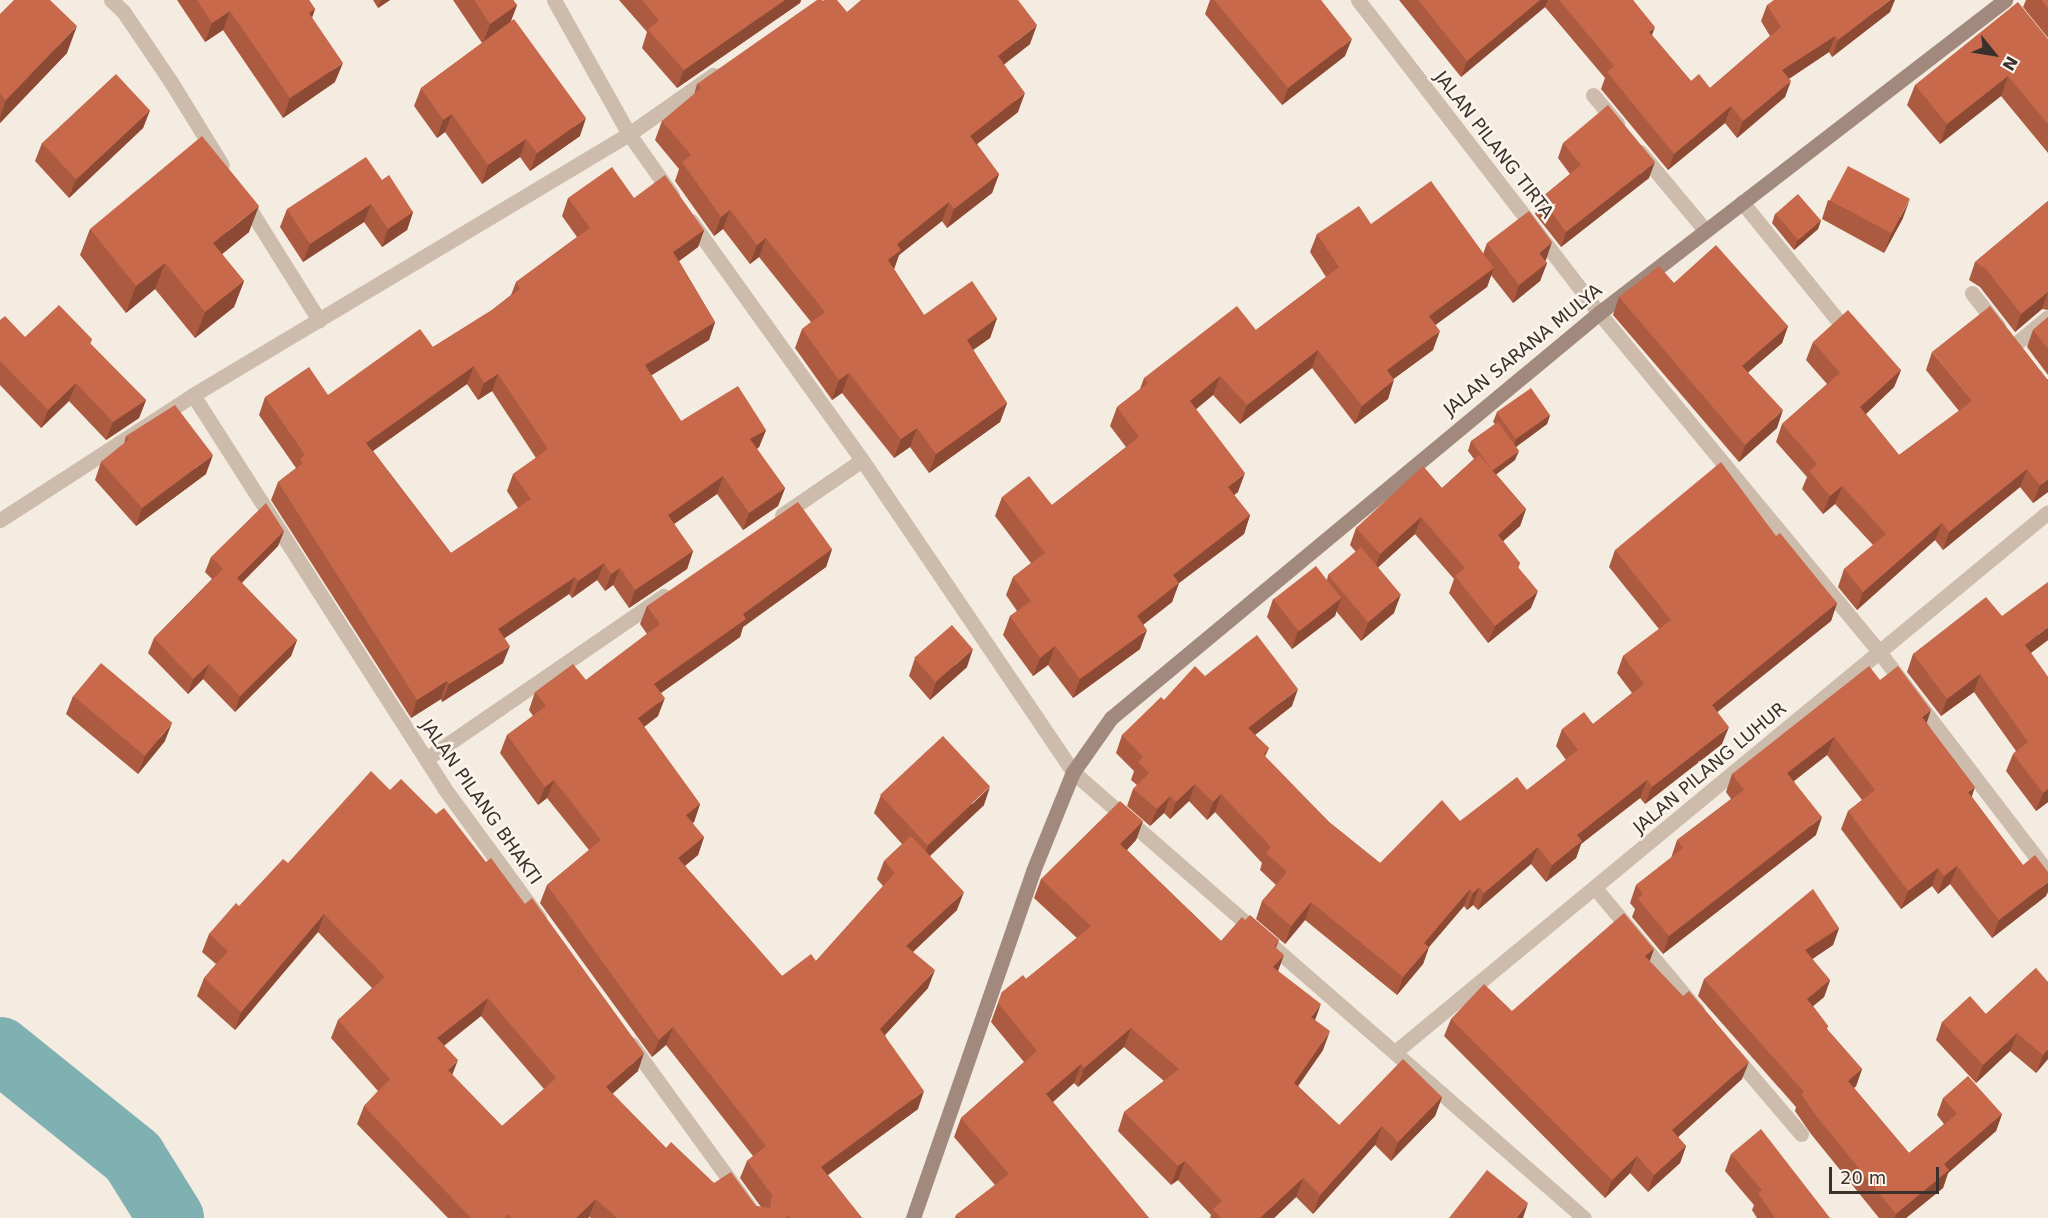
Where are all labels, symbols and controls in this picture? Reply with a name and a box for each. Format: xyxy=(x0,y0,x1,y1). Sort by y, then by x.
north arrow xyxy=(1964,24,2024,84)
text: N xyxy=(1998,53,2022,74)
street label: JALAN PILANG TIRTA xyxy=(1430,67,1558,223)
street label: JALAN SARANA MULYA xyxy=(1440,280,1606,420)
street label: JALAN PILANG LUHUR xyxy=(1629,698,1791,838)
street label: JALAN PILANG BHAKTI xyxy=(416,715,546,889)
scale bar xyxy=(1832,1155,1942,1193)
text: 20 m xyxy=(1840,1167,1886,1188)

